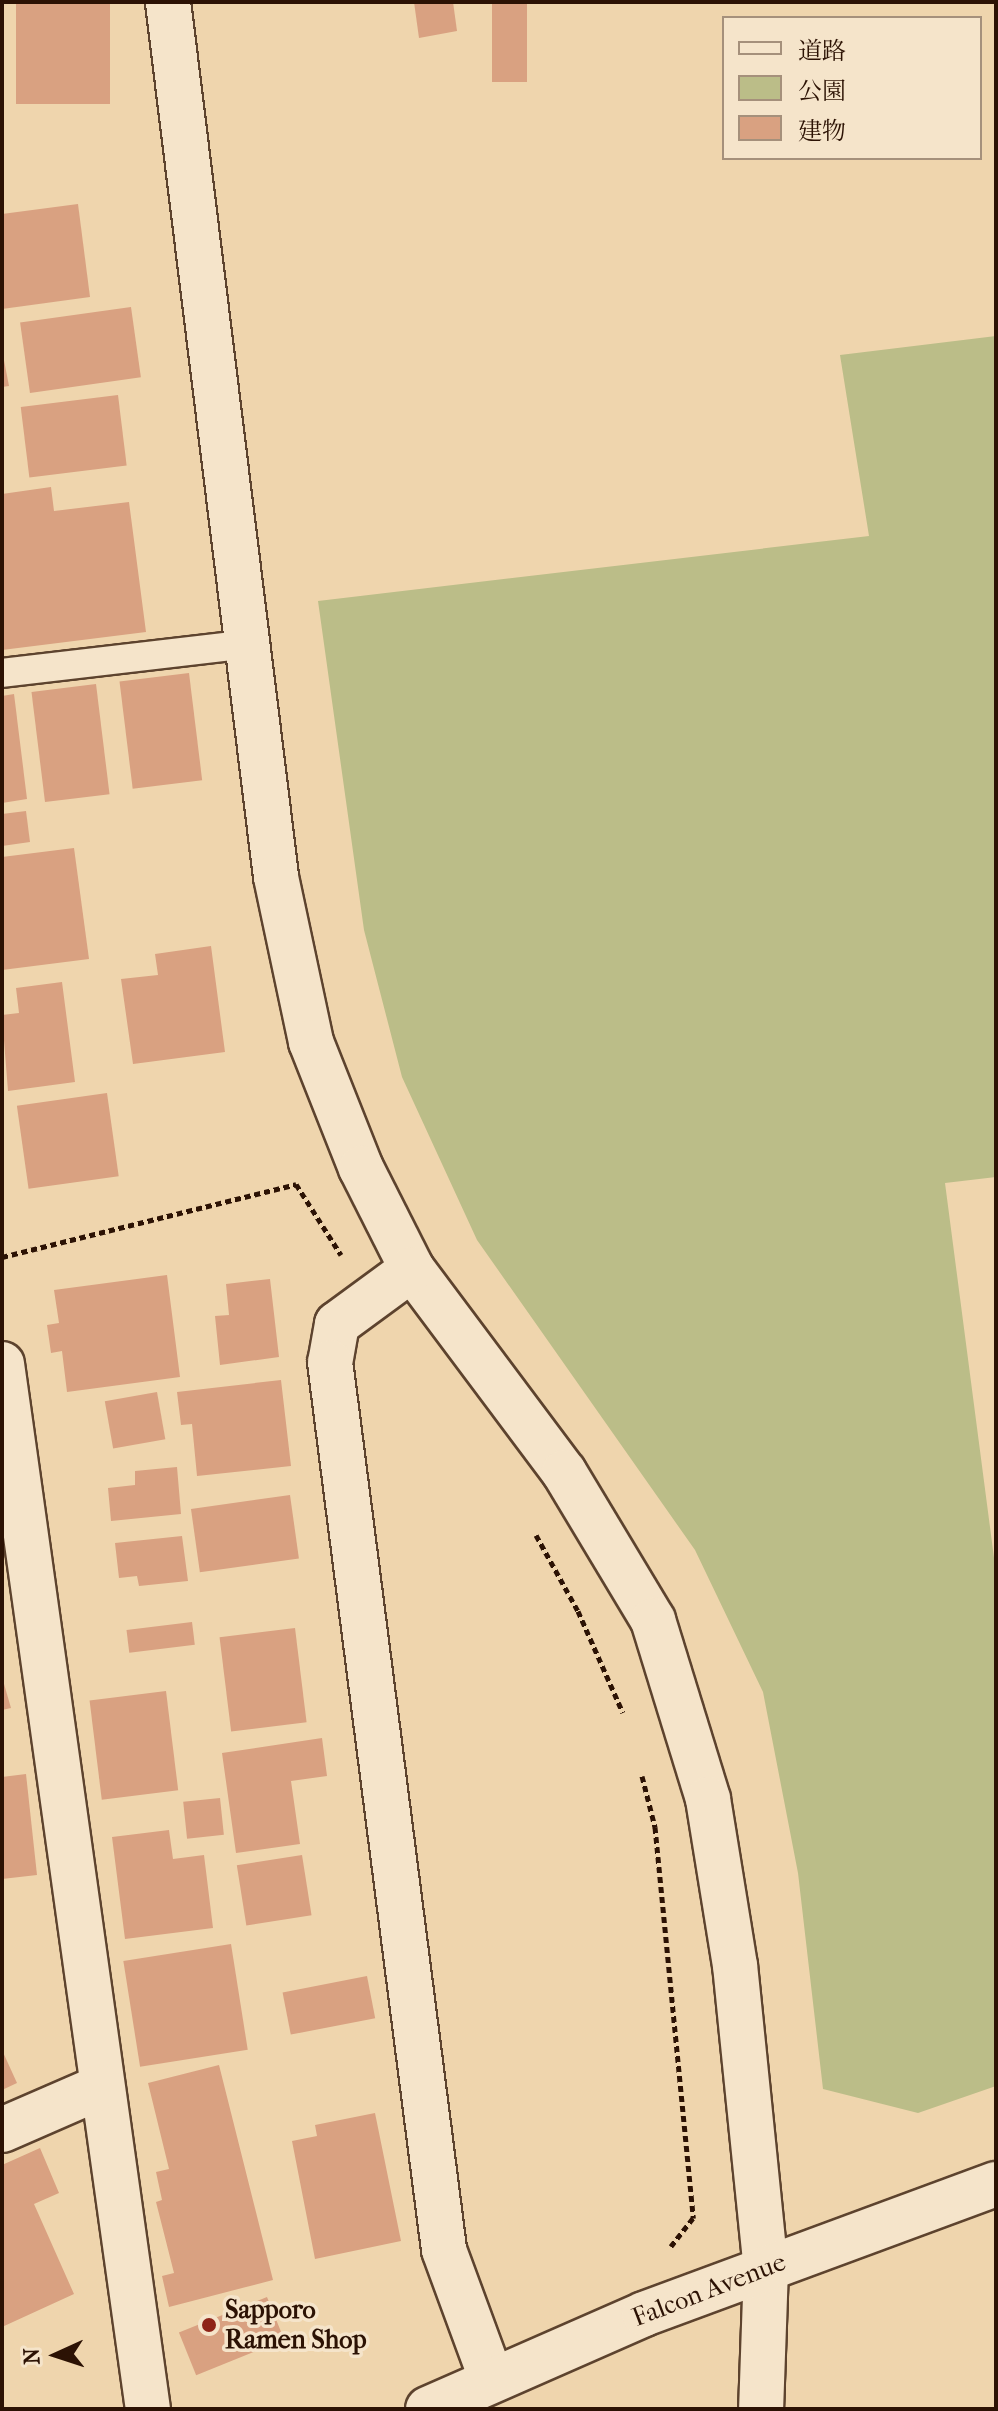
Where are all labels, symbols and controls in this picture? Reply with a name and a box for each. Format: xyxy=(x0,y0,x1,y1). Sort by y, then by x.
legend xyxy=(722,16,982,160)
text: 道路 xyxy=(798,37,846,65)
text: 公園 xyxy=(798,77,846,105)
text: 建物 xyxy=(798,117,846,145)
street label: Falcon Avenue xyxy=(628,2246,790,2334)
place label: Sapporo Ramen Shop xyxy=(225,2294,367,2356)
north arrow xyxy=(16,2315,96,2395)
marker: Sapporo Ramen Shop xyxy=(200,2316,218,2334)
text: N xyxy=(19,2347,45,2365)

